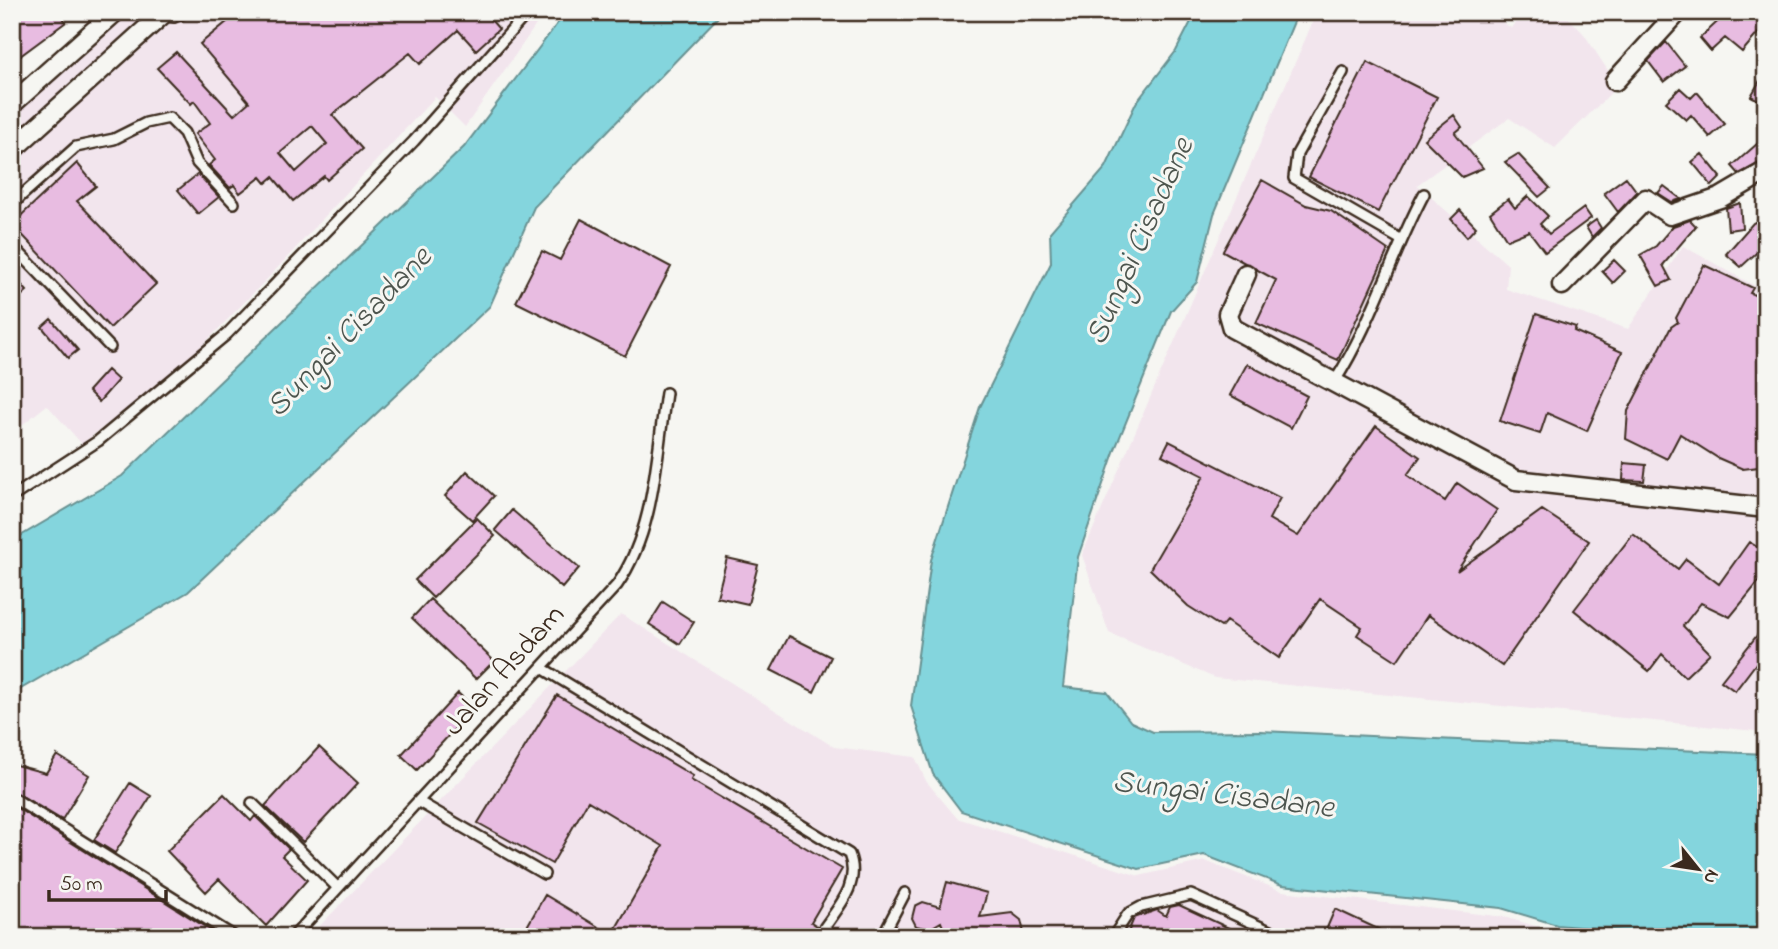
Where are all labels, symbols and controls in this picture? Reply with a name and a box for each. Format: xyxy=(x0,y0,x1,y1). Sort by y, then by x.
water label: Sungai Cisadane xyxy=(1074,129,1208,353)
water label: Sungai Cisadane xyxy=(256,236,445,429)
street label: Jalan Asdam xyxy=(434,595,576,747)
water label: Sungai Cisadane xyxy=(1110,759,1338,833)
north arrow xyxy=(1662,834,1732,904)
scale bar xyxy=(49,858,166,902)
text: N xyxy=(1696,864,1725,889)
text: 50 m xyxy=(60,870,103,900)

